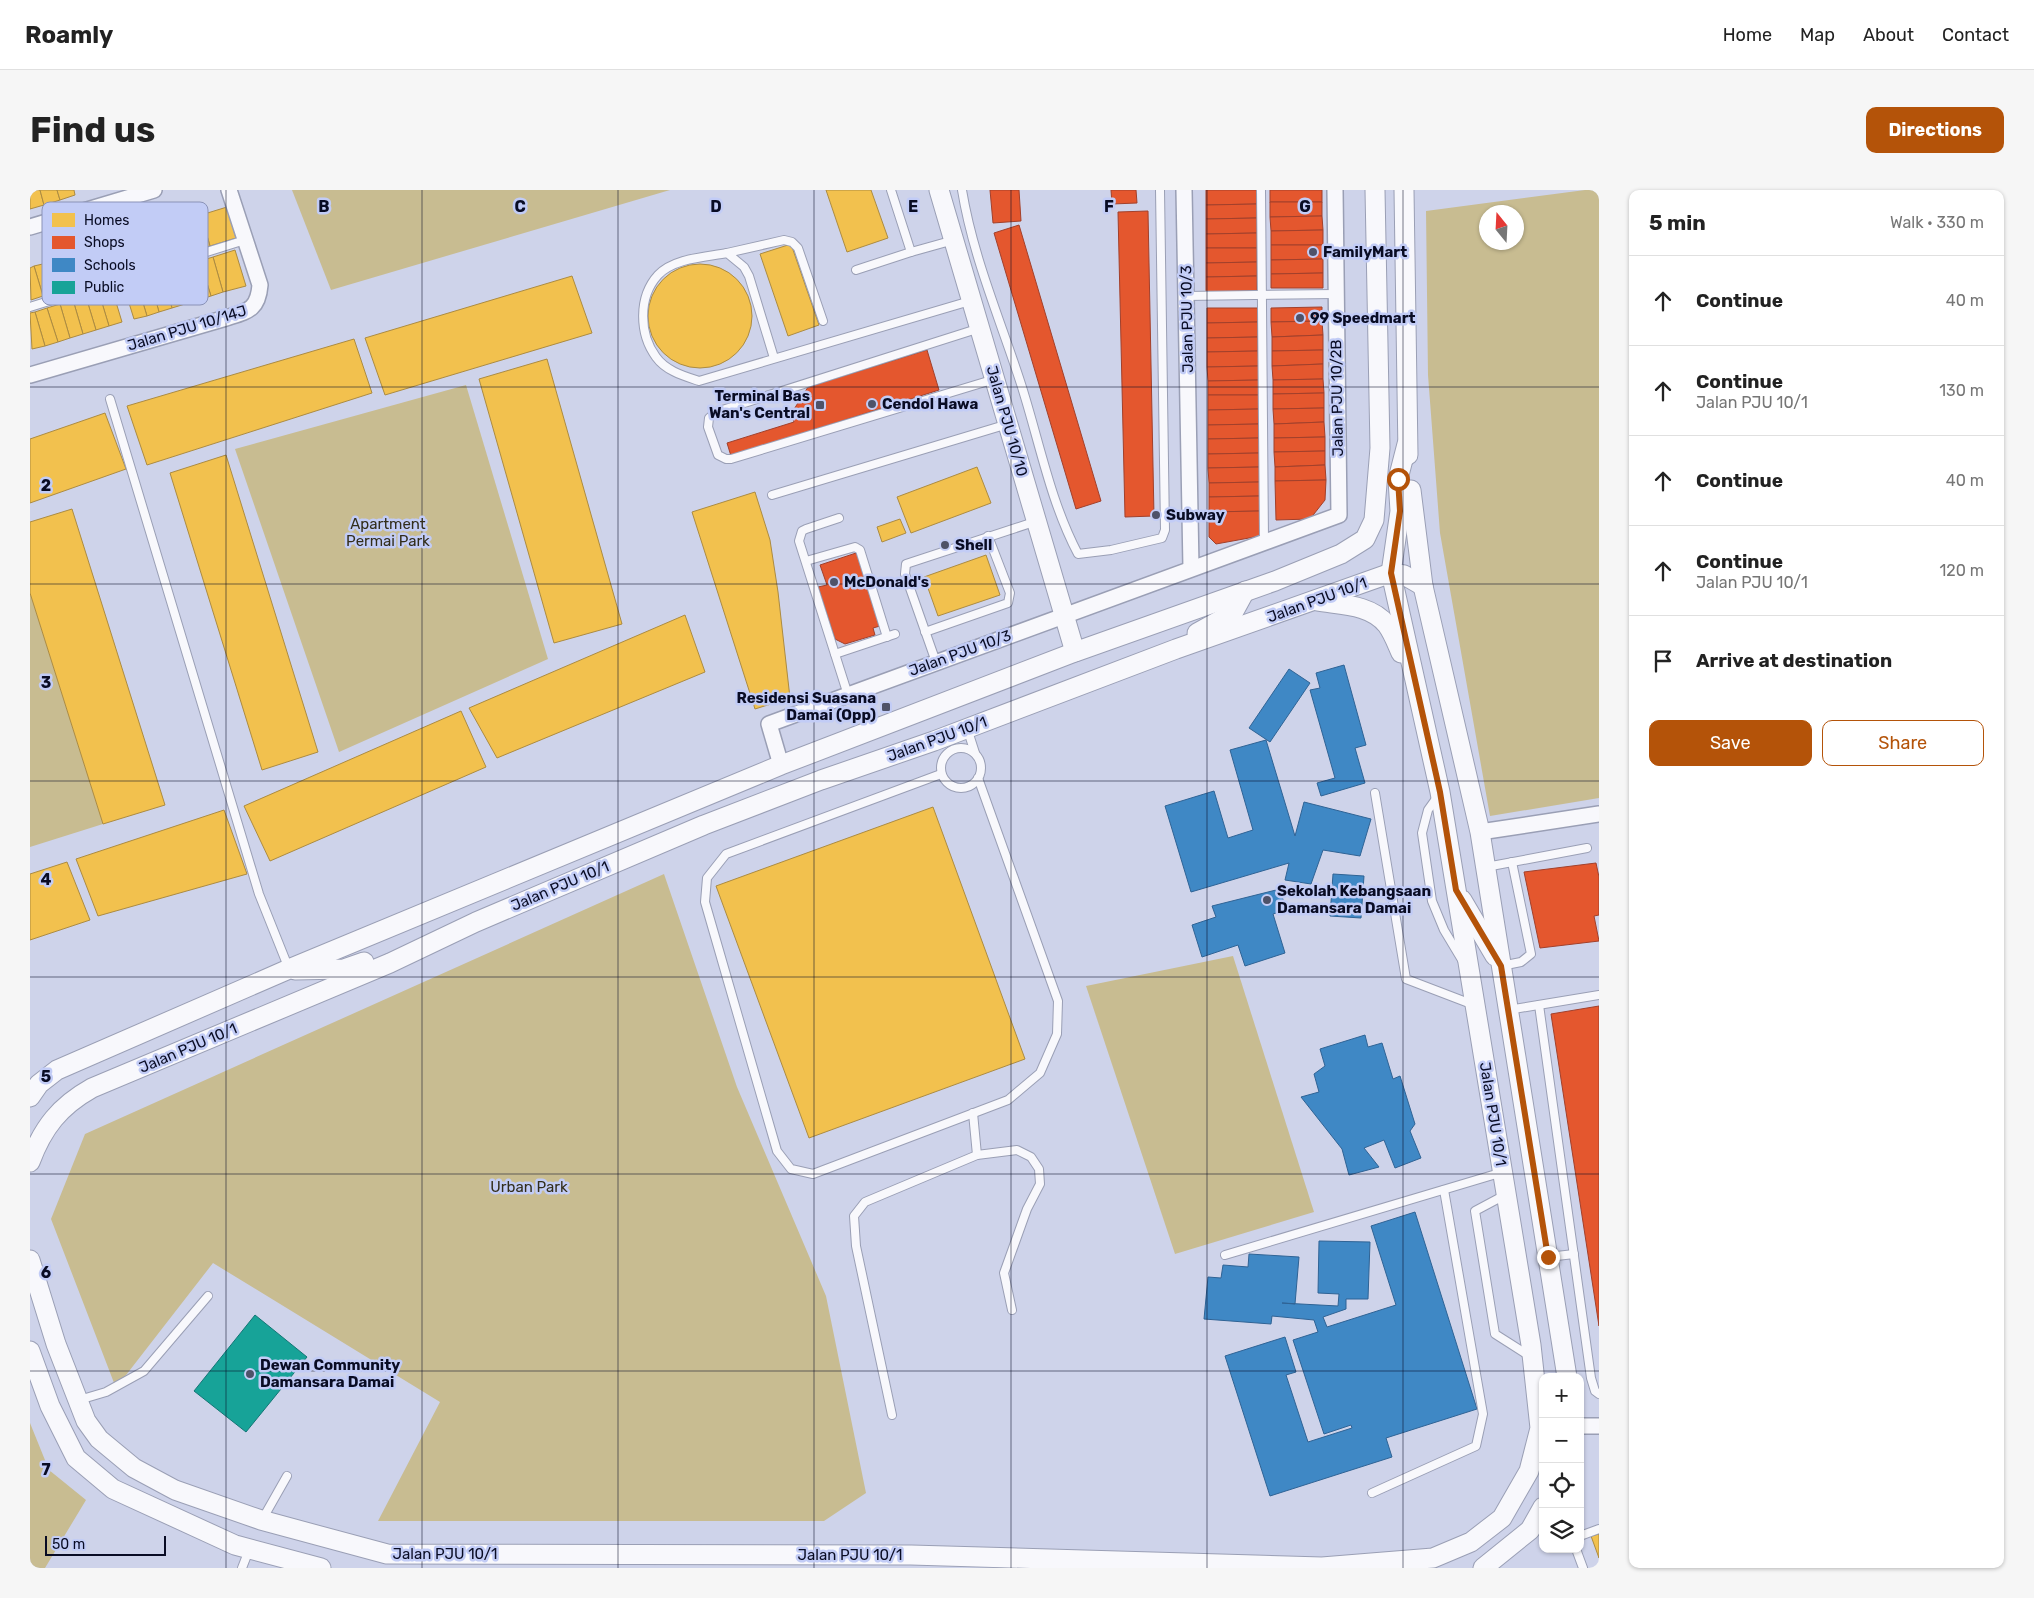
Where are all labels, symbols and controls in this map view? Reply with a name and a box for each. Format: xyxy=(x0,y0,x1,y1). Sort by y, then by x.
text: Roamly xyxy=(25,21,113,49)
text: Home xyxy=(1723,24,1772,46)
text: Map xyxy=(1800,24,1835,46)
text: About xyxy=(1863,24,1914,46)
text: Contact xyxy=(1942,24,2009,46)
button: Directions xyxy=(1866,107,2004,153)
text: Find us xyxy=(30,109,155,151)
text: B xyxy=(318,197,330,216)
text: C xyxy=(514,197,526,216)
text: D xyxy=(710,197,722,216)
text: E xyxy=(908,197,918,216)
text: F xyxy=(1104,197,1114,216)
text: G xyxy=(1299,197,1311,216)
legend xyxy=(42,202,208,305)
north arrow xyxy=(1479,205,1524,250)
text: 5 min xyxy=(1649,210,1706,235)
text: Homes xyxy=(84,212,129,229)
text: Walk · 330 m xyxy=(1890,213,1984,232)
text: Shops xyxy=(84,234,125,251)
place label: FamilyMart xyxy=(1323,243,1407,261)
marker: FamilyMart xyxy=(1307,246,1319,258)
text: Schools xyxy=(84,257,136,274)
street label: Jalan PJU 10/3 xyxy=(1177,265,1197,373)
text: Public xyxy=(84,279,125,296)
icon: ahead xyxy=(1649,287,1677,315)
text: Continue xyxy=(1696,289,1783,312)
text: 40 m xyxy=(1946,291,1984,310)
street label: Jalan PJU 10/14J xyxy=(125,301,249,355)
place label: 99 Speedmart xyxy=(1310,309,1416,327)
marker: 99 Speedmart xyxy=(1294,312,1306,324)
street label: Jalan PJU 10/2B xyxy=(1327,339,1347,457)
street label: Jalan PJU 10/10 xyxy=(983,364,1031,478)
text: Continue xyxy=(1696,370,1783,393)
icon: ahead xyxy=(1649,377,1677,405)
text: 130 m xyxy=(1939,381,1984,400)
place label: Terminal Bas Wan's Central xyxy=(709,387,810,422)
text: Jalan PJU 10/1 xyxy=(1696,393,1808,412)
place label: Cendol Hawa xyxy=(882,395,978,413)
marker: Cendol Hawa xyxy=(866,398,878,410)
marker: Terminal Bas Wan's Central xyxy=(814,399,826,411)
icon: ahead xyxy=(1649,467,1677,495)
route start xyxy=(1387,468,1410,491)
text: Continue xyxy=(1696,469,1783,492)
text: 40 m xyxy=(1946,471,1984,490)
text: 2 xyxy=(41,476,51,495)
place label: Subway xyxy=(1166,506,1225,524)
marker: Subway xyxy=(1150,509,1162,521)
park label: Apartment Permai Park xyxy=(346,515,430,550)
place label: Shell xyxy=(955,536,992,554)
marker: Shell xyxy=(939,539,951,551)
text: Continue xyxy=(1696,550,1783,573)
icon: ahead xyxy=(1649,557,1677,585)
text: 120 m xyxy=(1939,561,1984,580)
place label: McDonald's xyxy=(844,573,929,591)
text: Jalan PJU 10/1 xyxy=(1696,573,1808,592)
street label: Jalan PJU 10/1 xyxy=(1265,574,1369,626)
marker: McDonald's xyxy=(828,576,840,588)
street label: Jalan PJU 10/3 xyxy=(906,626,1014,680)
icon: arrive xyxy=(1649,647,1677,675)
text: Arrive at destination xyxy=(1696,649,1892,672)
text: 3 xyxy=(41,673,51,692)
place label: Residensi Suasana Damai (Opp) xyxy=(736,689,876,724)
marker: Residensi Suasana Damai (Opp) xyxy=(880,701,892,713)
street label: Jalan PJU 10/1 xyxy=(885,713,989,765)
button: Save xyxy=(1649,720,1812,766)
button: Share xyxy=(1822,720,1984,766)
street label: Jalan PJU 10/1 xyxy=(508,857,612,915)
text: 4 xyxy=(41,870,52,889)
place label: Sekolah Kebangsaan Damansara Damai xyxy=(1277,882,1431,917)
marker: Sekolah Kebangsaan Damansara Damai xyxy=(1261,894,1273,906)
street label: Jalan PJU 10/1 xyxy=(136,1019,240,1077)
street label: Jalan PJU 10/1 xyxy=(1476,1061,1510,1167)
text: 5 xyxy=(41,1067,51,1086)
park label: Urban Park xyxy=(490,1178,568,1196)
route end xyxy=(1537,1246,1560,1269)
text: 6 xyxy=(41,1263,51,1282)
place label: Dewan Community Damansara Damai xyxy=(260,1356,400,1391)
marker: Dewan Community Damansara Damai xyxy=(244,1368,256,1380)
map controls xyxy=(1539,1373,1584,1553)
button: + xyxy=(1539,1373,1584,1418)
button: − xyxy=(1539,1418,1584,1463)
text: 7 xyxy=(41,1460,51,1479)
button: locate xyxy=(1539,1463,1584,1508)
button: layers xyxy=(1539,1508,1584,1553)
scale bar xyxy=(45,1533,166,1556)
text: 50 m xyxy=(52,1536,85,1553)
street label: Jalan PJU 10/1 xyxy=(393,1545,497,1563)
street label: Jalan PJU 10/1 xyxy=(798,1546,902,1564)

